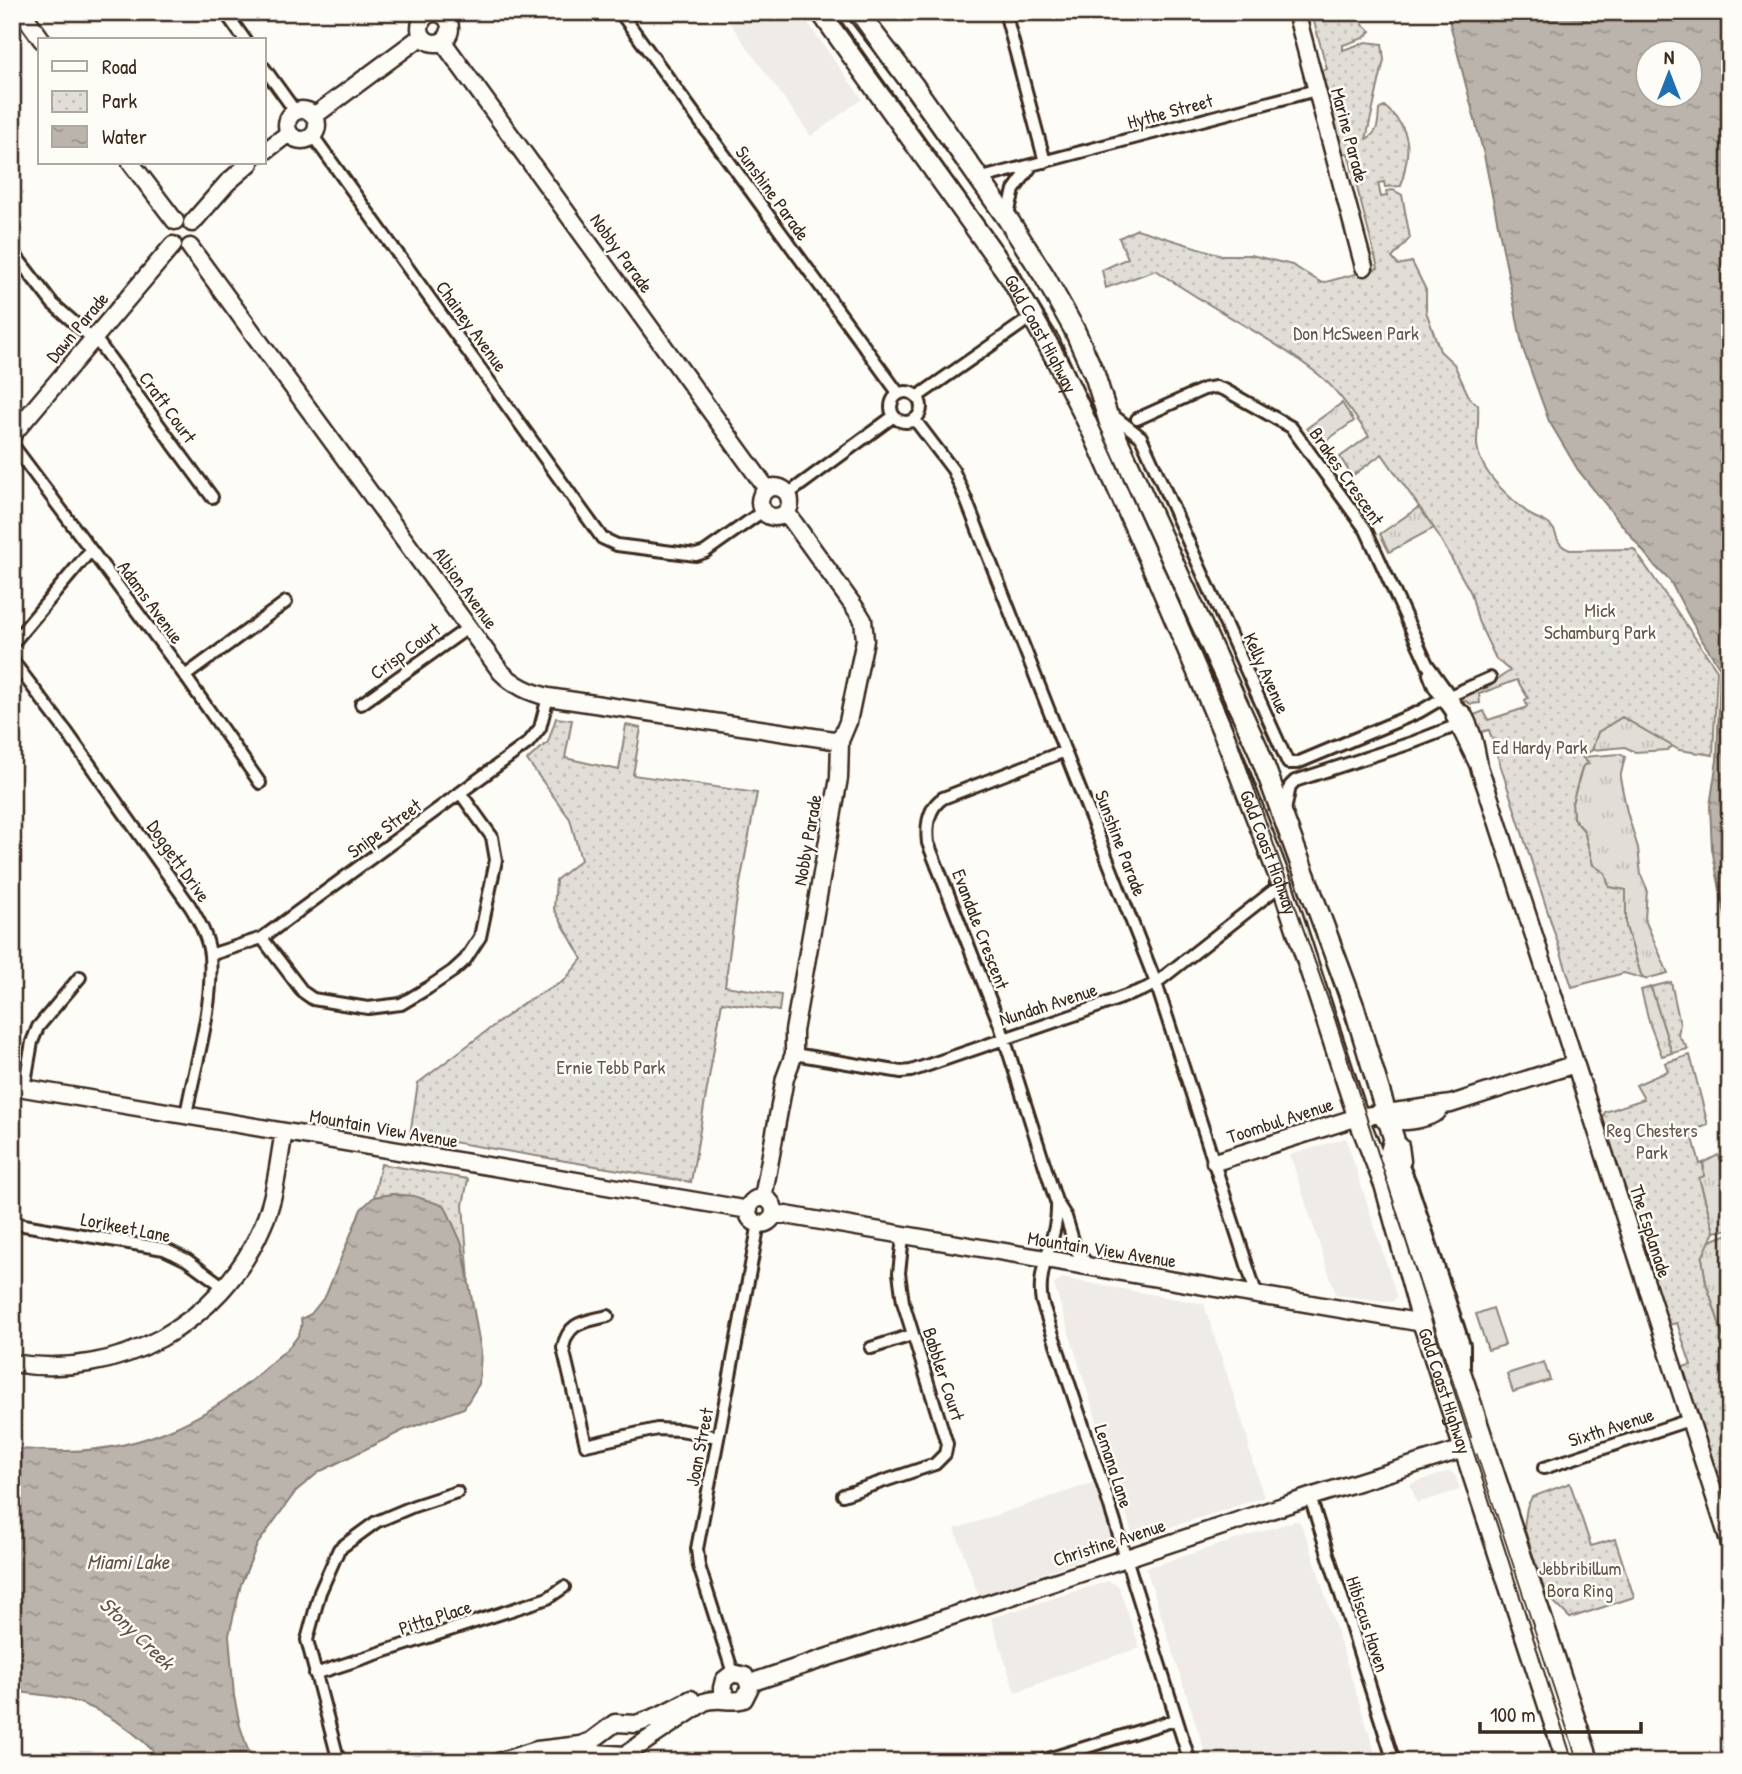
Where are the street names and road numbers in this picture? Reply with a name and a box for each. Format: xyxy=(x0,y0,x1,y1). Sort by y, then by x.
street label: Marine Parade xyxy=(1325,85,1375,186)
street label: Hythe Street xyxy=(1124,87,1216,135)
street label: Sunshine Parade xyxy=(730,140,816,246)
street label: Nobby Parade xyxy=(584,208,660,298)
street label: Gold Coast Highway xyxy=(998,269,1084,397)
street label: Chainey Avenue xyxy=(430,275,514,377)
street label: Dawn Parade xyxy=(40,286,114,368)
street label: Craft Court xyxy=(133,366,203,448)
street label: Brakes Crescent xyxy=(1304,422,1391,531)
street label: Albion Avenue xyxy=(427,542,505,635)
street label: Adams Avenue xyxy=(112,555,190,649)
street label: Crisp Court xyxy=(364,616,446,685)
street label: Kelly Avenue xyxy=(1238,628,1297,718)
street label: Sunshine Parade xyxy=(1089,786,1153,900)
street label: Gold Coast Highway xyxy=(1234,786,1304,918)
street label: Snipe Street xyxy=(342,792,427,864)
street label: Nobby Parade xyxy=(786,792,828,888)
street label: Doggett Drive xyxy=(141,815,217,907)
street label: Evandale Crescent xyxy=(946,865,1016,993)
street label: Nundah Avenue xyxy=(996,976,1101,1032)
street label: Toombul Avenue xyxy=(1224,1090,1337,1149)
street label: Mountain View Avenue xyxy=(308,1102,461,1154)
street label: The Esplanade xyxy=(1624,1181,1678,1281)
street label: Lorikeet Lane xyxy=(79,1206,174,1249)
street label: Mountain View Avenue xyxy=(1026,1224,1179,1274)
street label: Babbler Court xyxy=(917,1324,971,1424)
street label: Gold Coast Highway xyxy=(1412,1324,1478,1457)
street label: Sixth Avenue xyxy=(1565,1401,1658,1453)
street label: Joan Street xyxy=(679,1405,719,1488)
street label: Lemana Lane xyxy=(1088,1421,1140,1511)
street label: Christine Avenue xyxy=(1049,1511,1169,1572)
street label: Hibiscus Haven xyxy=(1340,1573,1396,1675)
street label: Pitta Place xyxy=(395,1593,475,1641)

